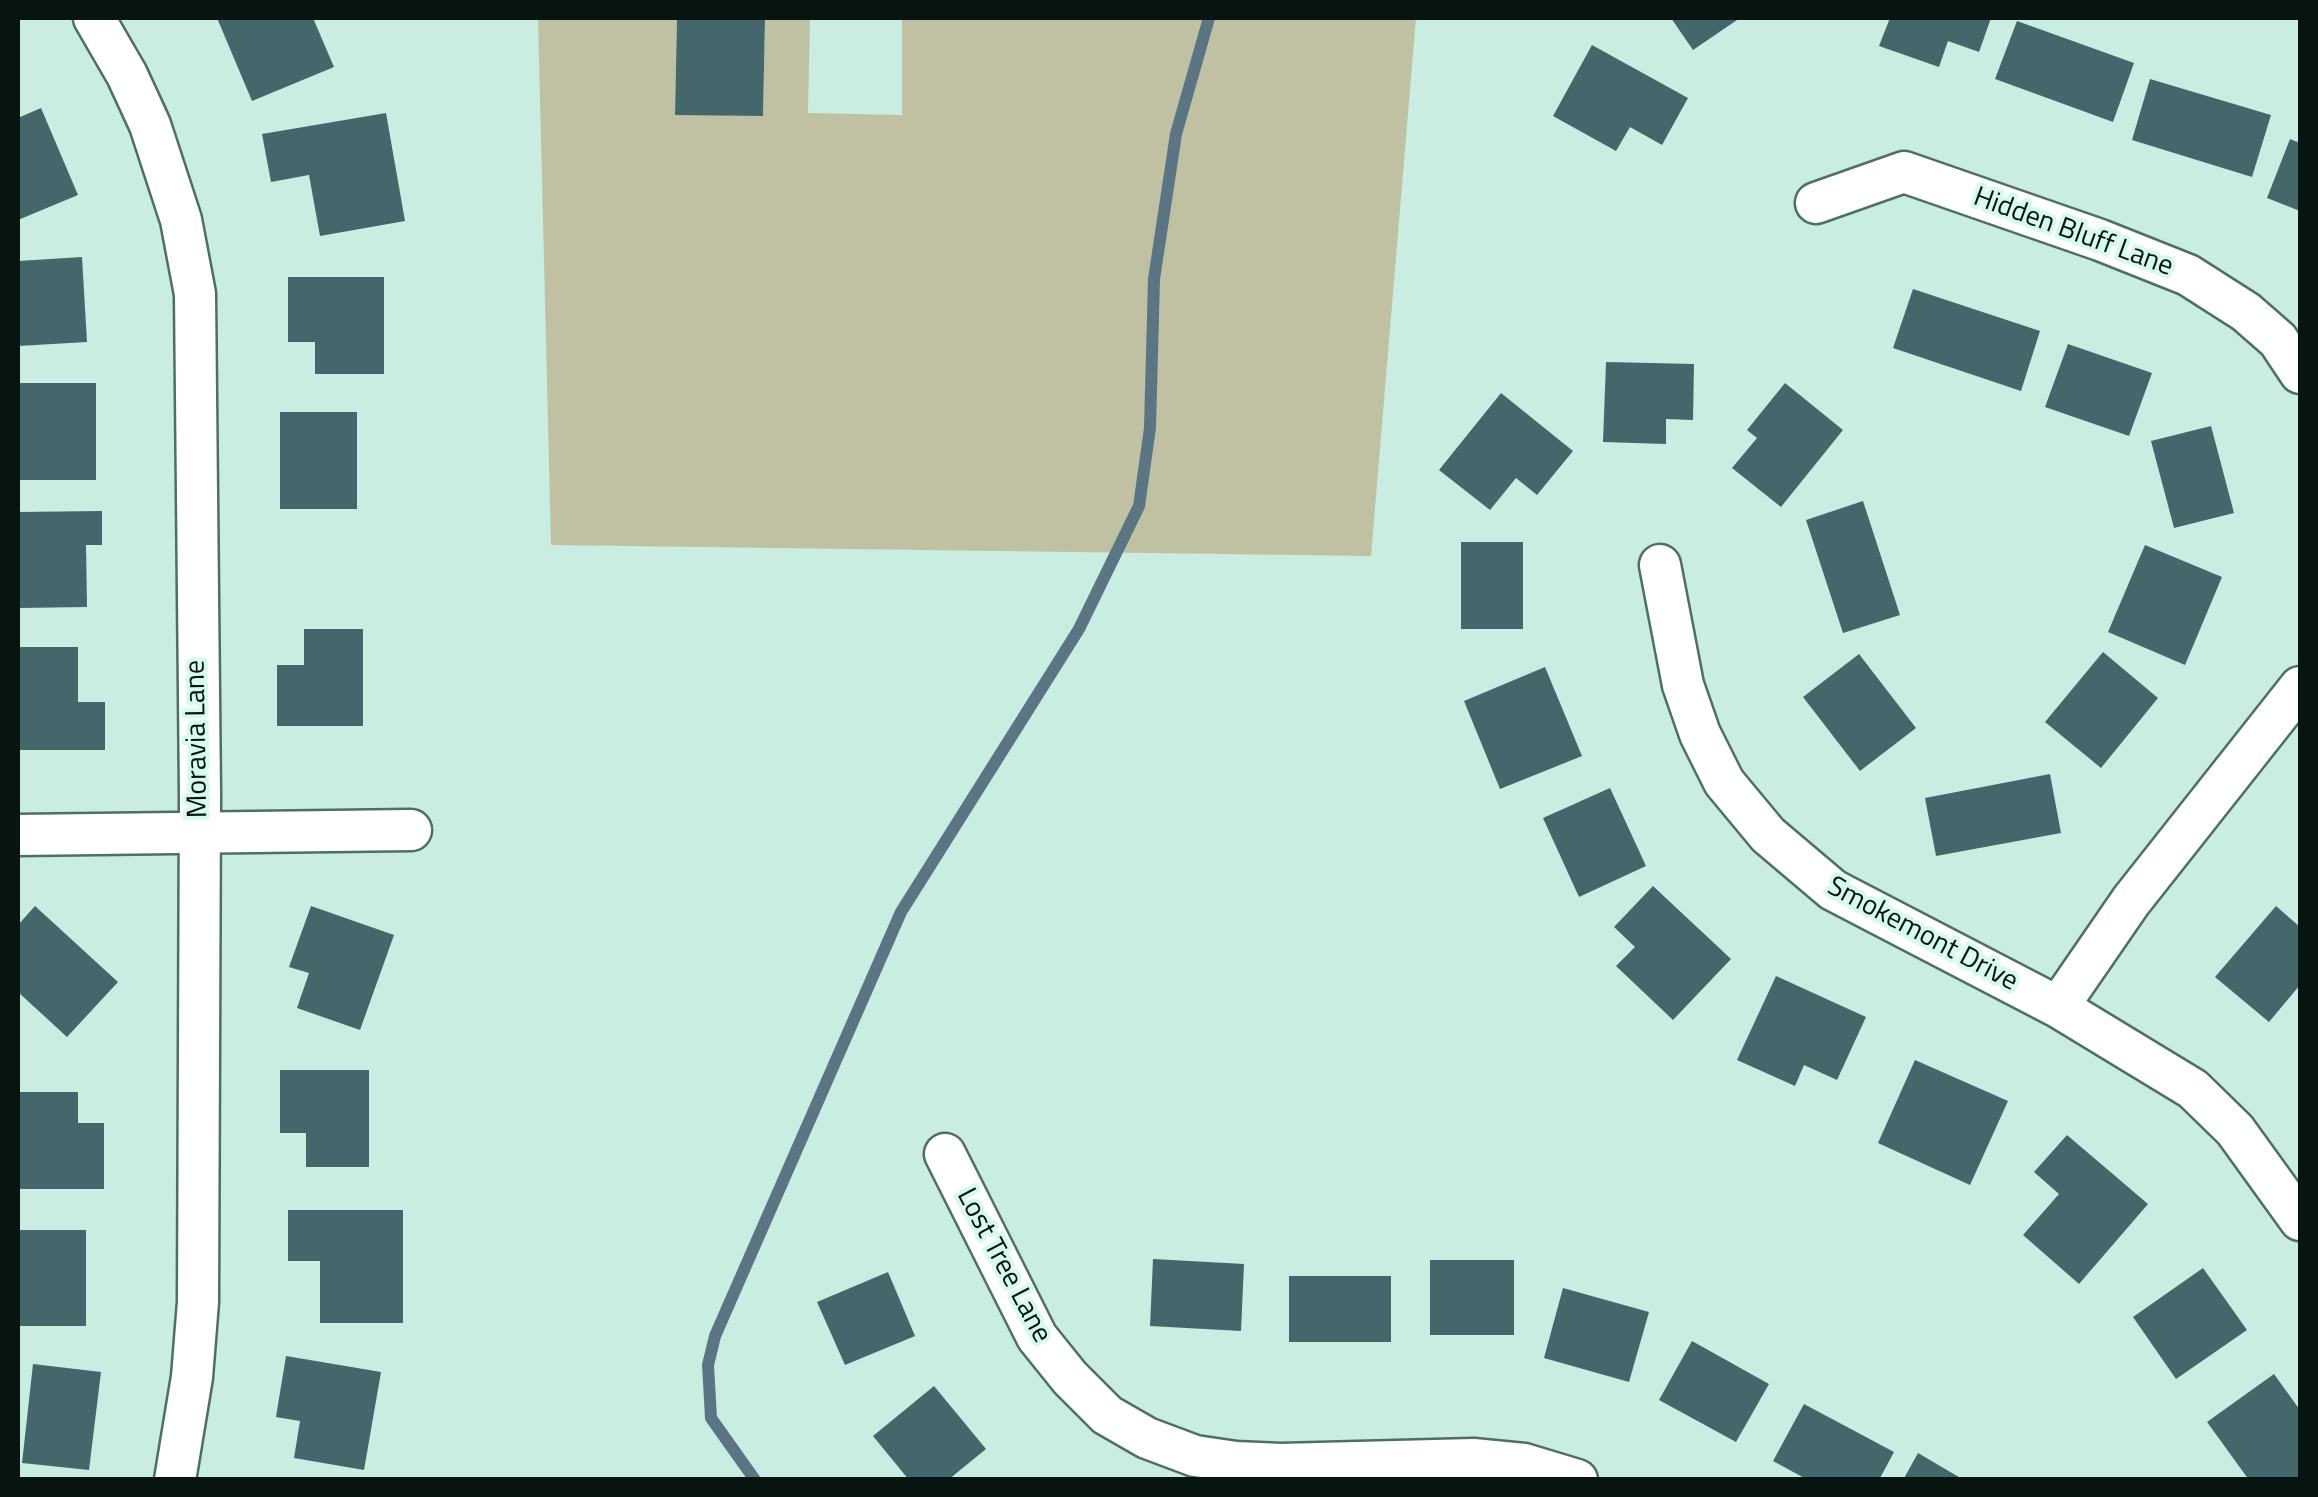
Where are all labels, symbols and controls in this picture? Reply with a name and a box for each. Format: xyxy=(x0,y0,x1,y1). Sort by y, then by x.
street label: Hidden Bluff Lane xyxy=(1969,181,2177,285)
street label: Moravia Lane xyxy=(180,660,216,818)
street label: Smokemont Drive xyxy=(1821,871,2023,999)
street label: Lost Tree Lane xyxy=(948,1183,1058,1349)

